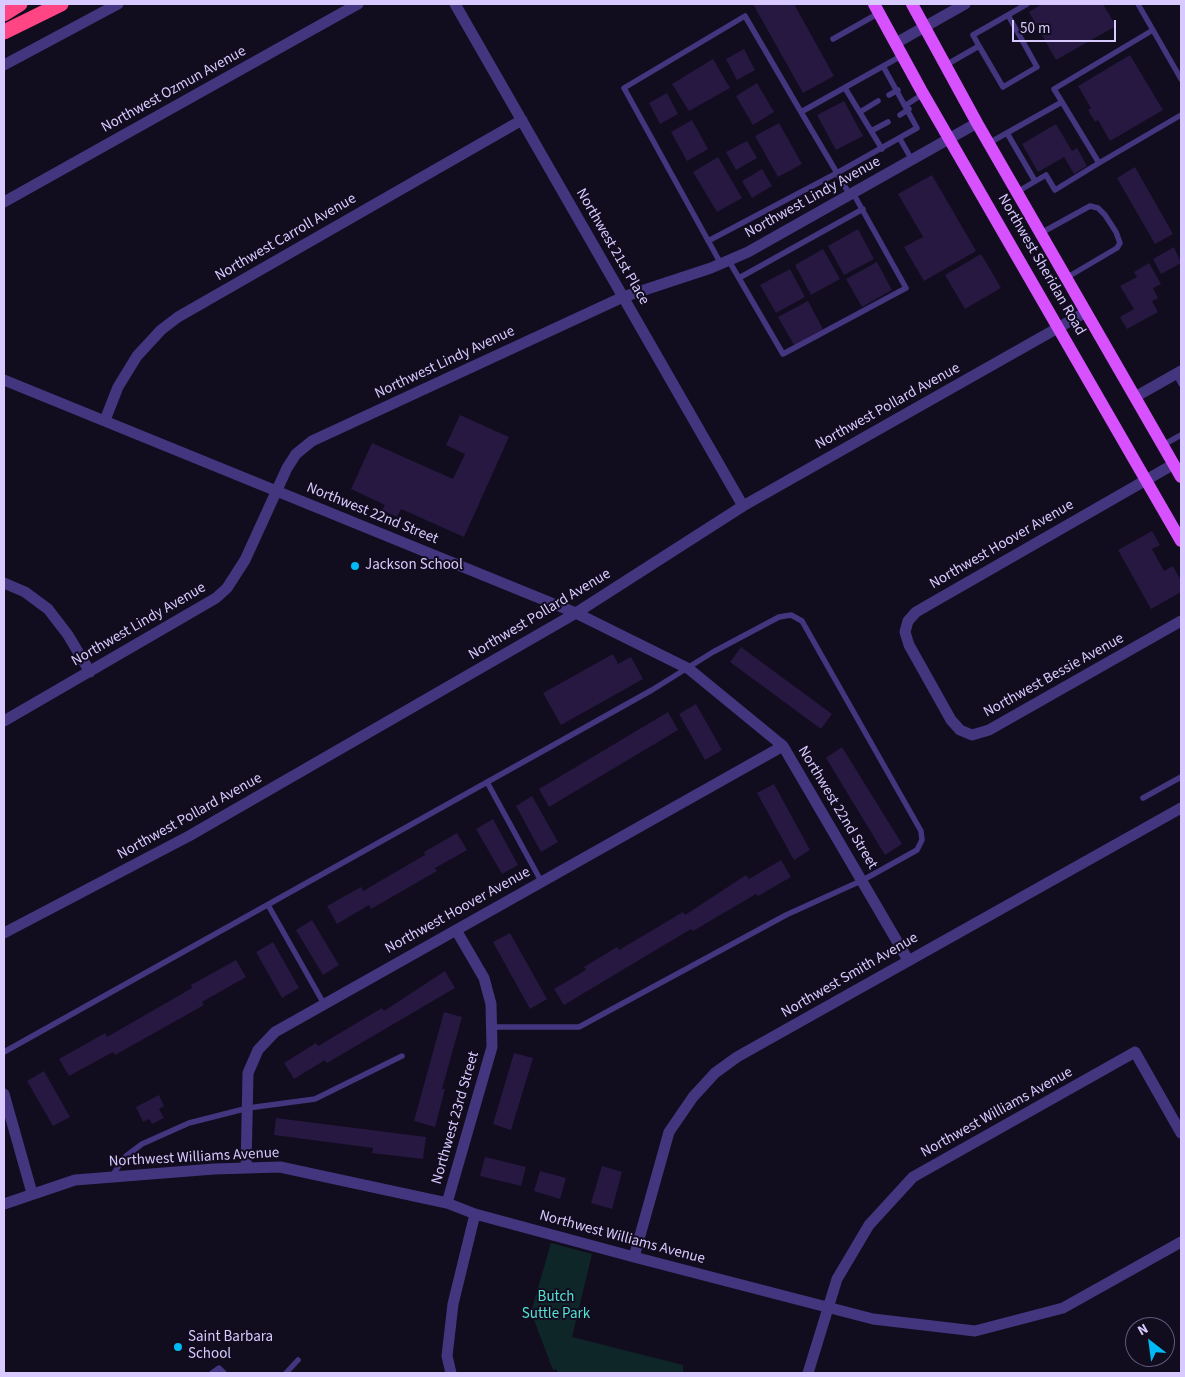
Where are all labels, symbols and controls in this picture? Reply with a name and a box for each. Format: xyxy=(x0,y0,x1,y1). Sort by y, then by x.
scale bar xyxy=(1015,10,1119,42)
text: 50 m xyxy=(1020,18,1050,39)
street label: Northwest Ozmun Avenue xyxy=(98,43,250,137)
street label: Northwest Lindy Avenue xyxy=(742,153,884,243)
street label: Northwest 21st Place xyxy=(571,186,653,308)
street label: Northwest Carroll Avenue xyxy=(212,190,360,286)
street label: Northwest Sheridan Road xyxy=(993,191,1089,339)
street label: Northwest Lindy Avenue xyxy=(372,323,518,403)
street label: Northwest Pollard Avenue xyxy=(813,360,963,454)
street label: Northwest 22nd Street xyxy=(303,479,441,549)
street label: Northwest Hoover Avenue xyxy=(927,496,1077,594)
place label: Jackson School xyxy=(365,557,463,575)
marker: Jackson School xyxy=(349,560,361,572)
street label: Northwest Pollard Avenue xyxy=(466,565,614,665)
street label: Northwest Lindy Avenue xyxy=(69,579,209,671)
street label: Northwest Bessie Avenue xyxy=(981,630,1127,722)
street label: Northwest 22nd Street xyxy=(793,743,881,873)
street label: Northwest Pollard Avenue xyxy=(115,770,265,864)
street label: Northwest Hoover Avenue xyxy=(382,864,534,958)
street label: Northwest Smith Avenue xyxy=(778,929,922,1023)
street label: Northwest 23rd Street xyxy=(428,1049,484,1187)
street label: Northwest Williams Avenue xyxy=(918,1064,1076,1162)
street label: Northwest Williams Avenue xyxy=(108,1145,280,1171)
street label: Northwest Williams Avenue xyxy=(537,1207,707,1269)
park label: Butch Suttle Park xyxy=(522,1289,590,1324)
north arrow xyxy=(1125,1317,1175,1367)
text: N xyxy=(1134,1319,1152,1341)
place label: Saint Barbara School xyxy=(188,1329,273,1364)
marker: Saint Barbara School xyxy=(172,1341,184,1353)

